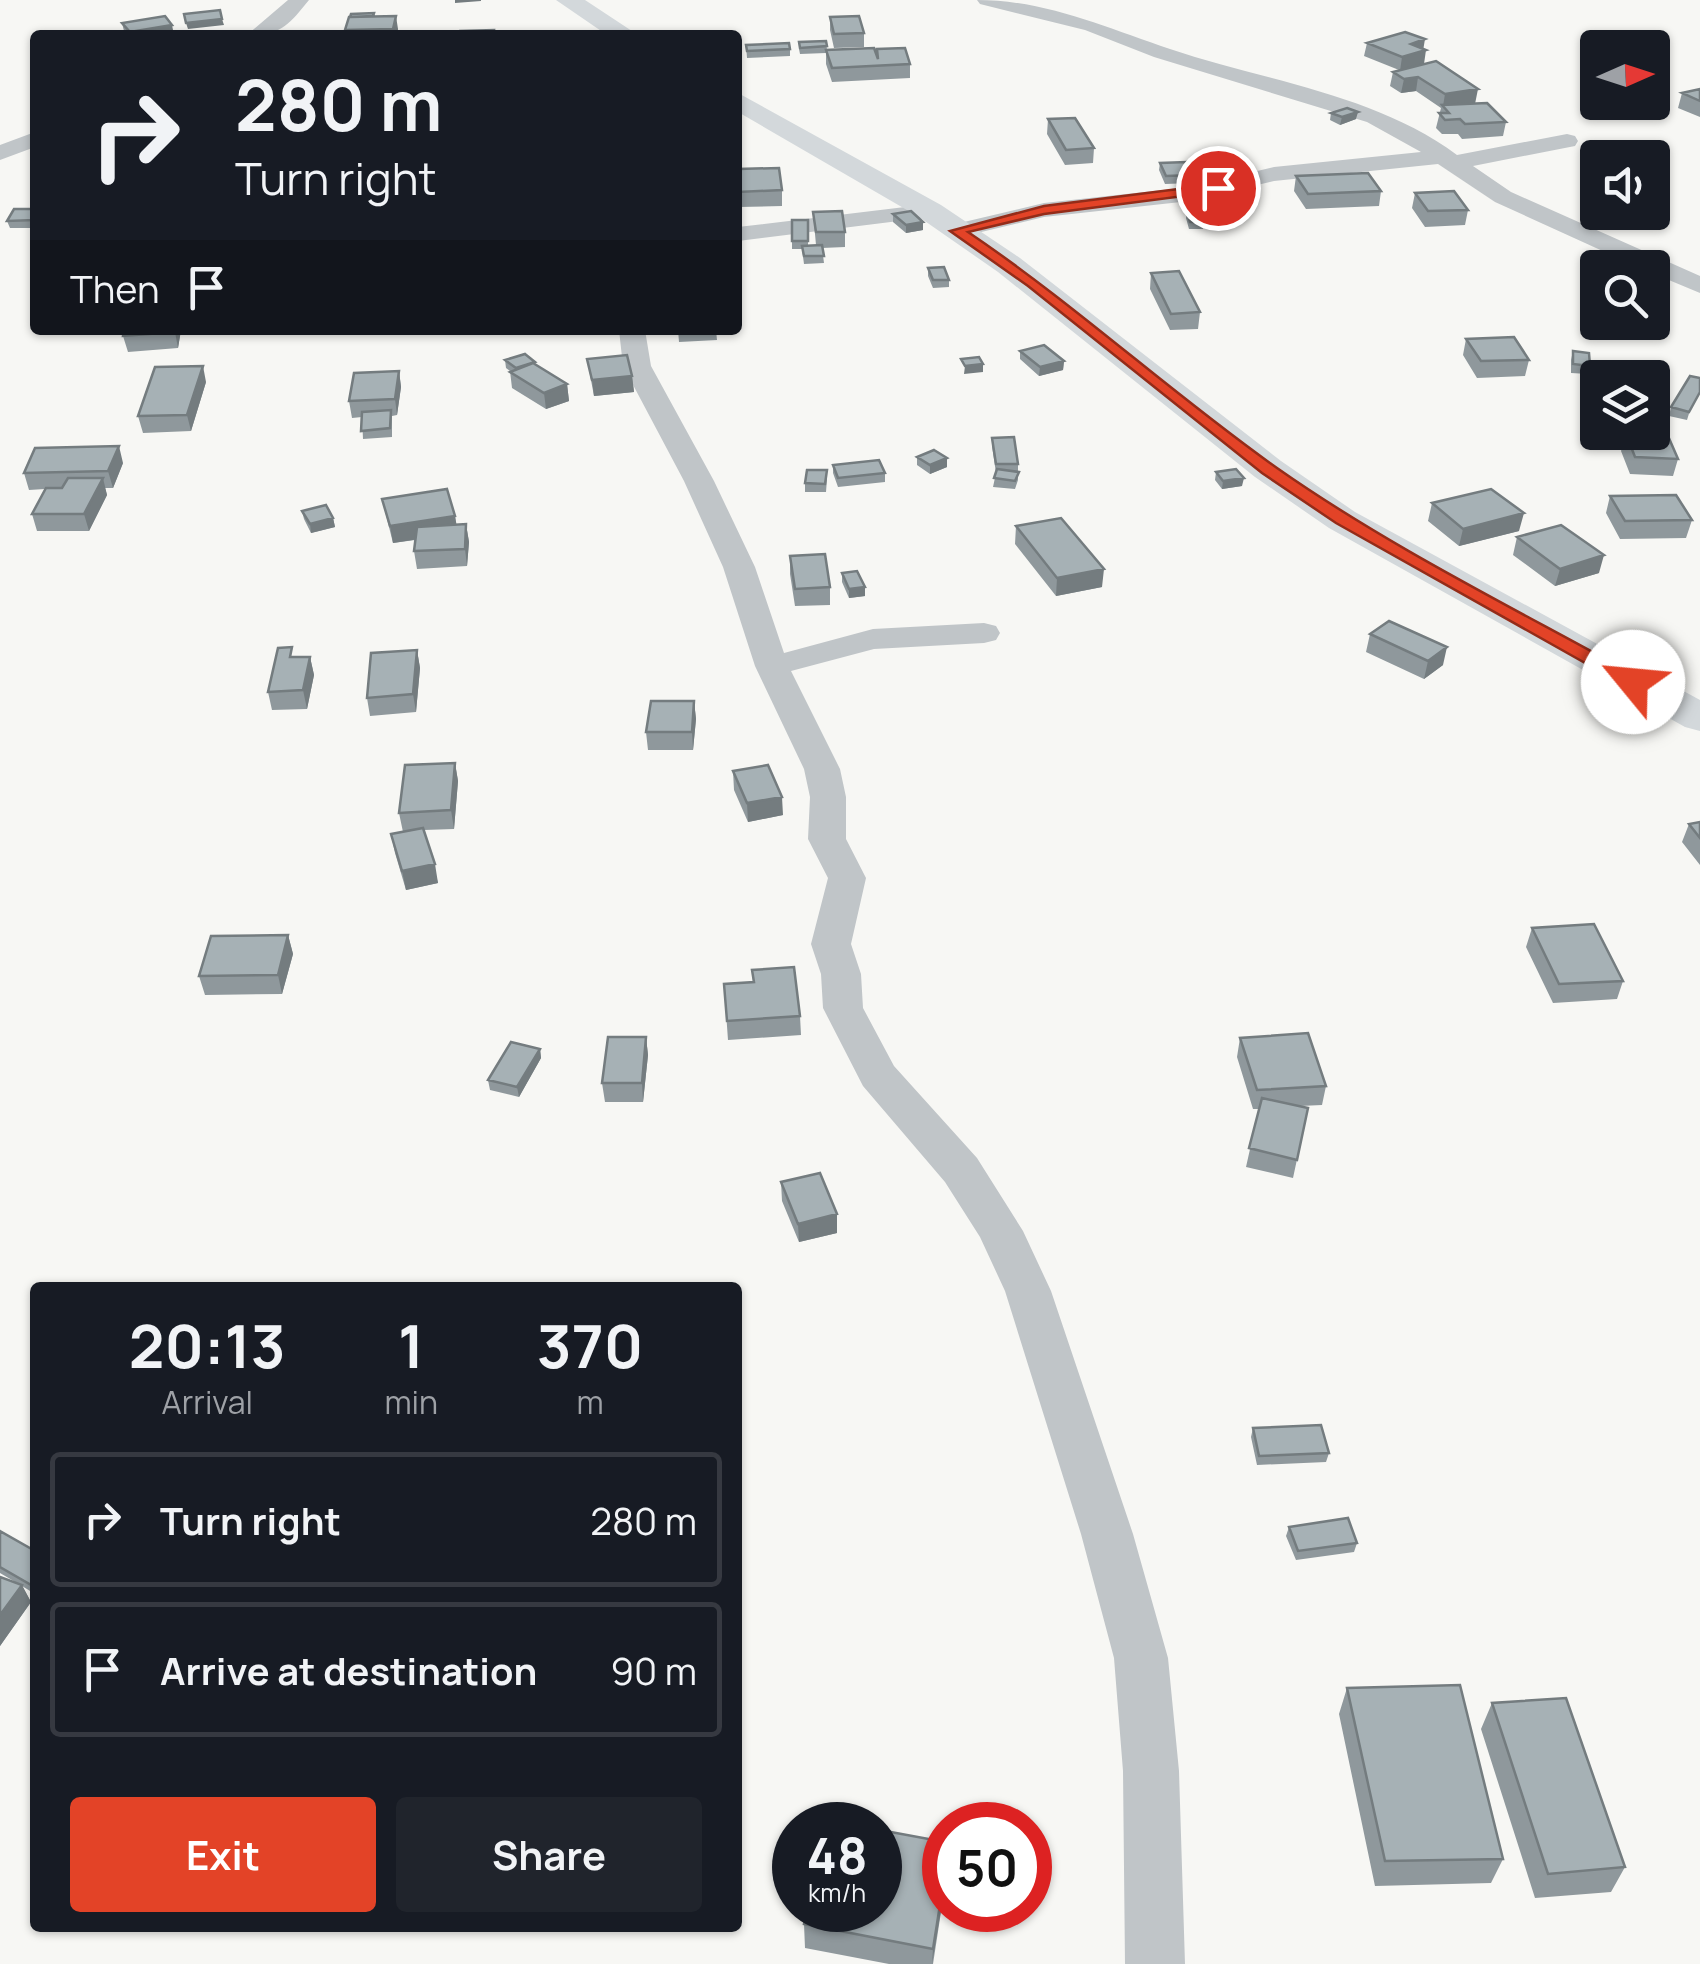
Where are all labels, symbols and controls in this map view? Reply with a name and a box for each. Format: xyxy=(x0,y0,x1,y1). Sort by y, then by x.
north arrow xyxy=(1580,30,1670,120)
map controls xyxy=(1580,30,1670,450)
text: 280 m xyxy=(235,56,443,152)
icon: right xyxy=(70,70,200,200)
button: sound xyxy=(1580,140,1670,230)
pin xyxy=(1176,146,1261,231)
text: Turn right xyxy=(235,147,436,209)
icon: arrive xyxy=(1191,161,1246,216)
button: search xyxy=(1580,250,1670,340)
icon: arrive xyxy=(179,260,234,315)
text: Then xyxy=(70,262,159,314)
button: layers xyxy=(1580,360,1670,450)
position arrow xyxy=(1581,630,1685,734)
text: 20:13 xyxy=(129,1304,286,1386)
text: 1 xyxy=(398,1304,424,1386)
text: 370 xyxy=(537,1304,643,1386)
text: Arrival xyxy=(162,1380,253,1424)
text: min xyxy=(384,1380,438,1424)
text: m xyxy=(576,1380,604,1424)
icon: right xyxy=(75,1492,130,1547)
text: Turn right xyxy=(160,1494,341,1546)
text: 280 m xyxy=(590,1494,697,1546)
icon: arrive xyxy=(75,1642,130,1697)
text: Arrive at destination xyxy=(160,1644,537,1696)
text: 90 m xyxy=(610,1644,697,1696)
button: Exit xyxy=(70,1797,376,1912)
button: Share xyxy=(396,1797,702,1912)
speed limit sign: 50 xyxy=(922,1802,1052,1932)
text: 48 xyxy=(806,1821,868,1889)
text: km/h xyxy=(808,1875,866,1910)

